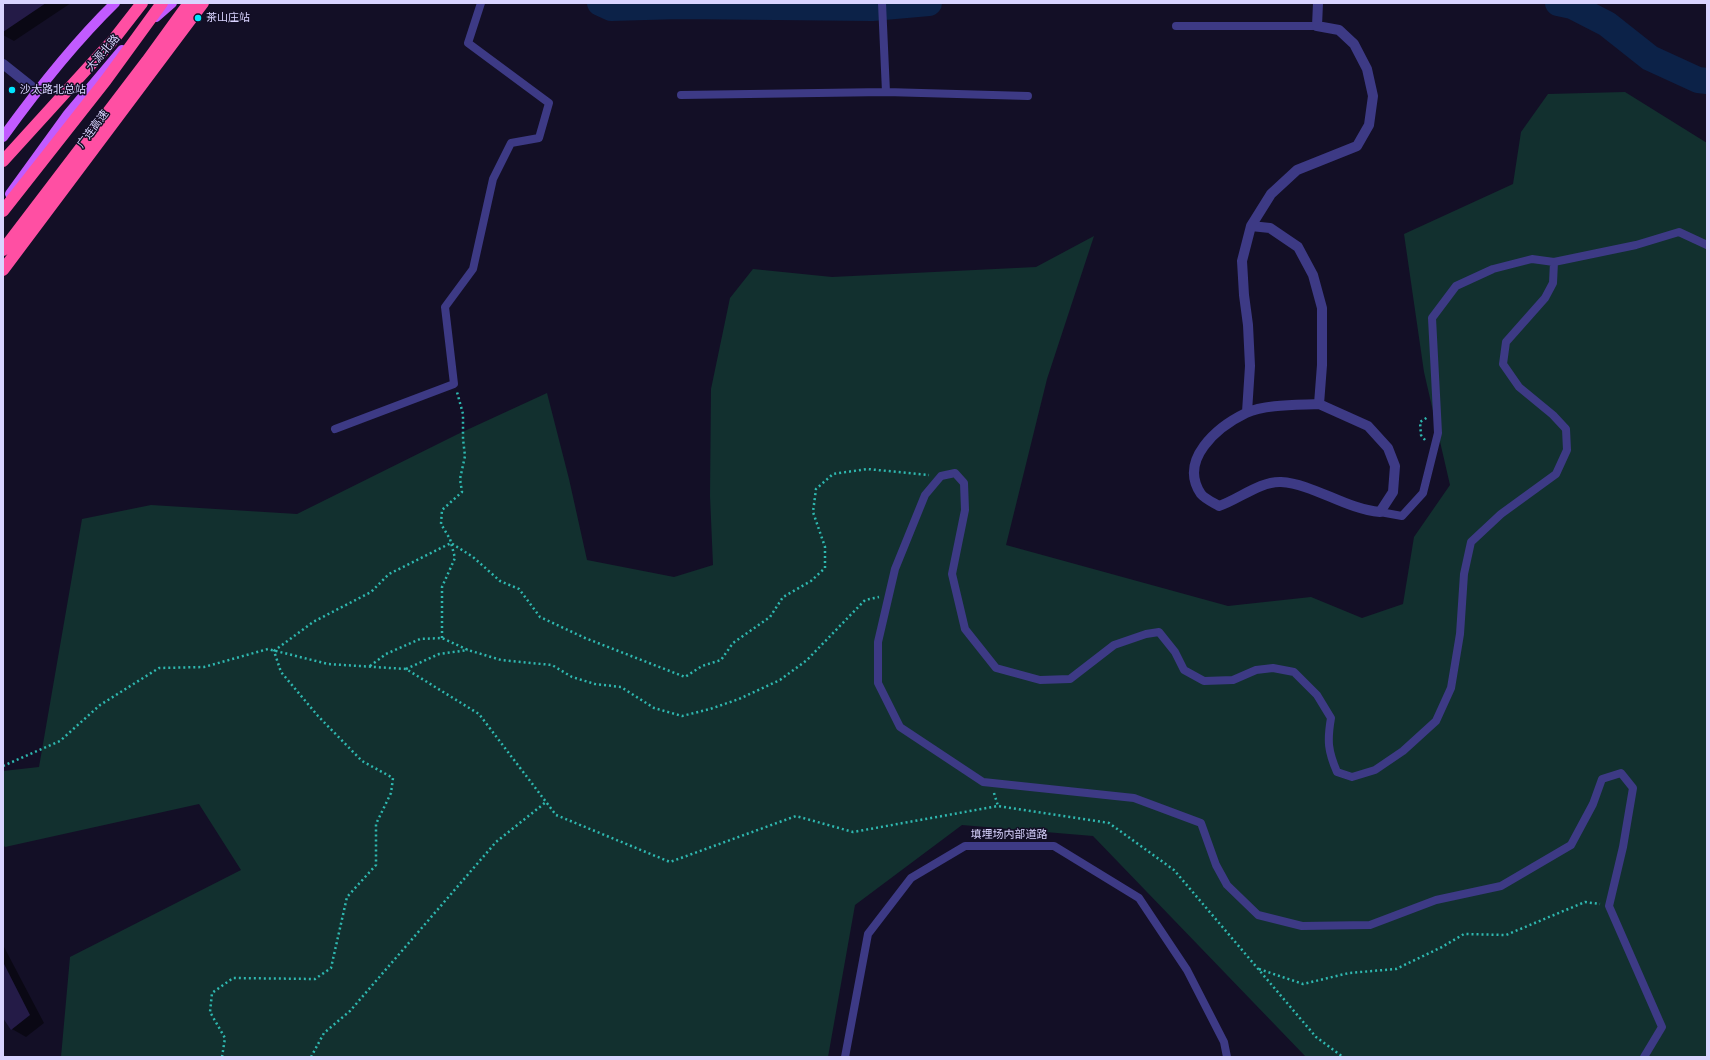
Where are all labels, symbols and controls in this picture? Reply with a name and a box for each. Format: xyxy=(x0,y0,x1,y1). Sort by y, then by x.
place label: 茶山庄站 xyxy=(206,11,250,25)
marker: 茶山庄站 xyxy=(193,13,203,23)
street label: 大源北路 xyxy=(84,32,122,74)
place label: 沙太路北总站 xyxy=(20,83,86,97)
marker: 沙太路北总站 xyxy=(7,85,17,95)
street label: 广连高速 xyxy=(74,107,112,151)
street label: 填埋场内部道路 xyxy=(971,828,1047,842)

